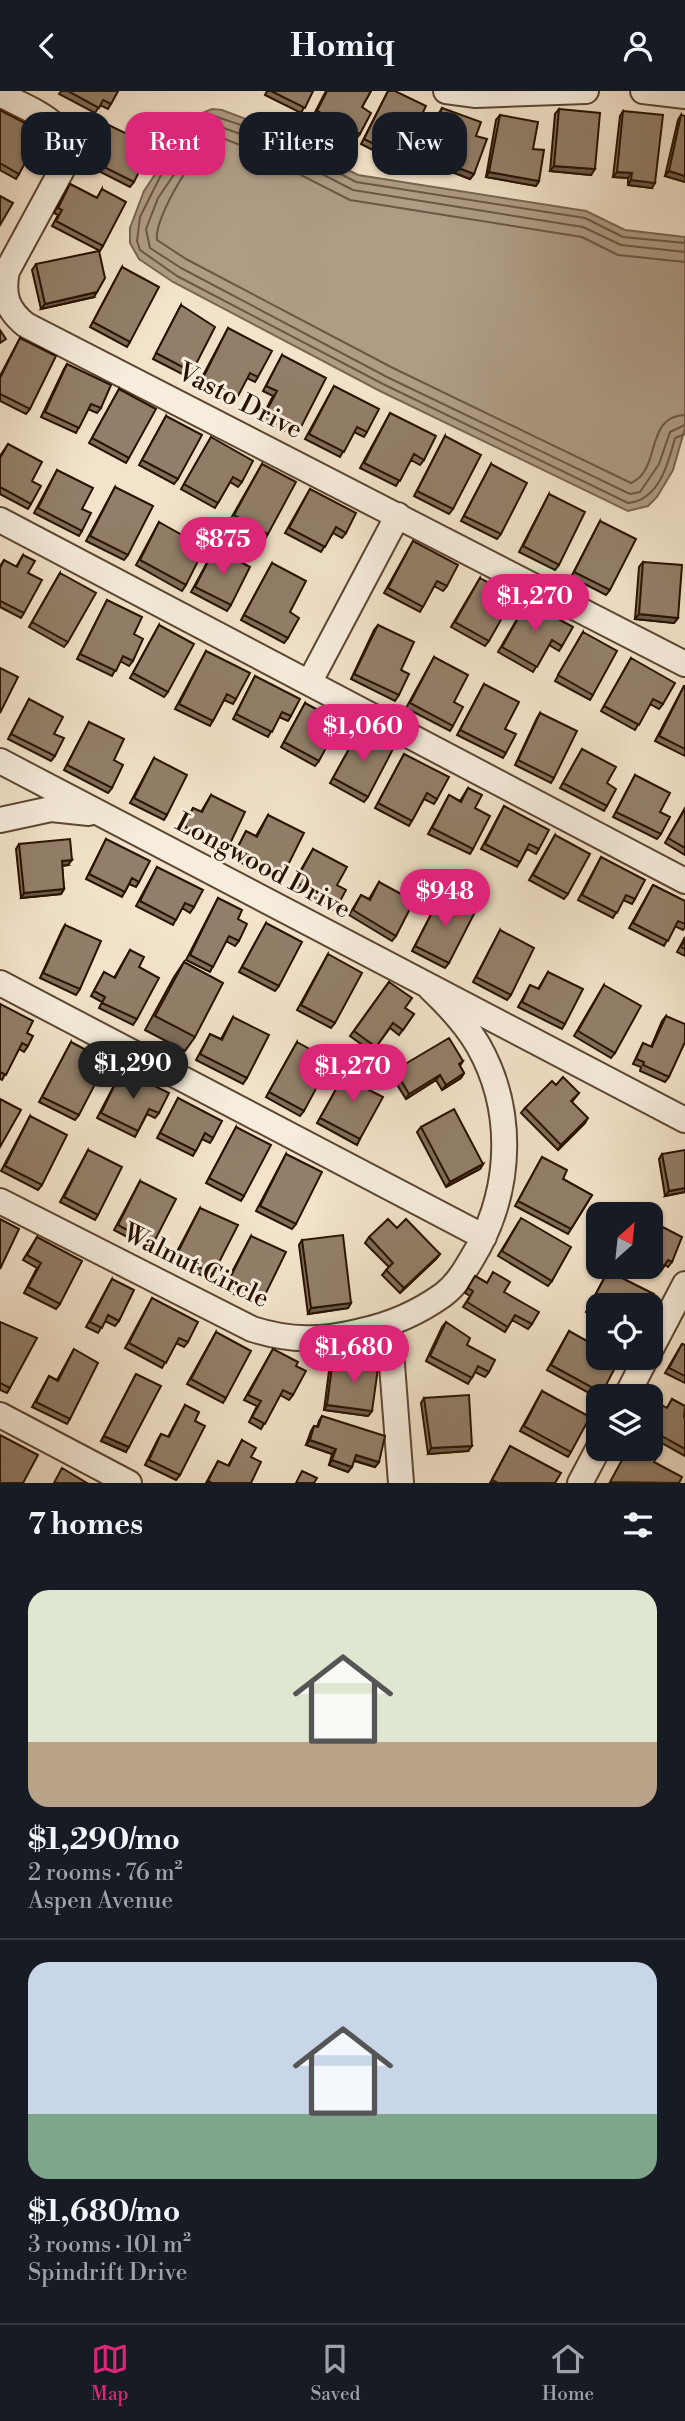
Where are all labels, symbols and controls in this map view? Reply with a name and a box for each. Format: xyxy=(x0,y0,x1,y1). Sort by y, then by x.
text: Homiq xyxy=(290,26,395,66)
icon: back xyxy=(28,27,66,65)
icon: person xyxy=(619,27,657,65)
chip: Buy xyxy=(21,112,111,175)
chip: Rent xyxy=(125,112,225,175)
chip: Filters xyxy=(239,112,358,175)
chip: New xyxy=(372,112,467,175)
street label: Vasto Drive xyxy=(171,355,308,446)
pin: $875 xyxy=(182,517,264,577)
text: $875 xyxy=(195,526,251,554)
pin: $1,270 xyxy=(478,575,592,634)
text: $1,270 xyxy=(497,583,573,611)
pin: $1,060 xyxy=(306,705,420,764)
text: $1,060 xyxy=(323,713,403,741)
street label: Longwood Drive xyxy=(170,806,356,926)
pin: $948 xyxy=(404,869,486,929)
text: $948 xyxy=(416,878,474,906)
pin: $1,290 xyxy=(76,1041,190,1101)
pin: $1,270 xyxy=(296,1045,410,1104)
text: $1,290 xyxy=(94,1050,172,1078)
text: $1,270 xyxy=(315,1053,391,1081)
north arrow xyxy=(586,1202,663,1279)
map controls xyxy=(586,1202,663,1461)
street label: Walnut Circle xyxy=(117,1216,274,1315)
button: locate xyxy=(586,1293,663,1370)
pin: $1,680 xyxy=(297,1325,411,1385)
text: $1,680 xyxy=(315,1334,393,1362)
button: layers xyxy=(586,1384,663,1461)
text: 7 homes xyxy=(28,1506,143,1544)
icon: filters xyxy=(619,1506,657,1544)
icon: home xyxy=(280,1636,406,1762)
text: $1,290/mo xyxy=(28,1821,180,1859)
text: 2 rooms · 76 m² xyxy=(28,1859,183,1887)
text: Aspen Avenue xyxy=(28,1887,173,1915)
icon: home xyxy=(280,2008,406,2134)
text: $1,680/mo xyxy=(28,2193,180,2231)
text: 3 rooms · 101 m² xyxy=(28,2231,191,2259)
text: Spindrift Drive xyxy=(28,2259,187,2287)
tab: Map xyxy=(91,2340,129,2406)
tab: Saved xyxy=(310,2340,360,2406)
tab: Home xyxy=(542,2340,594,2406)

